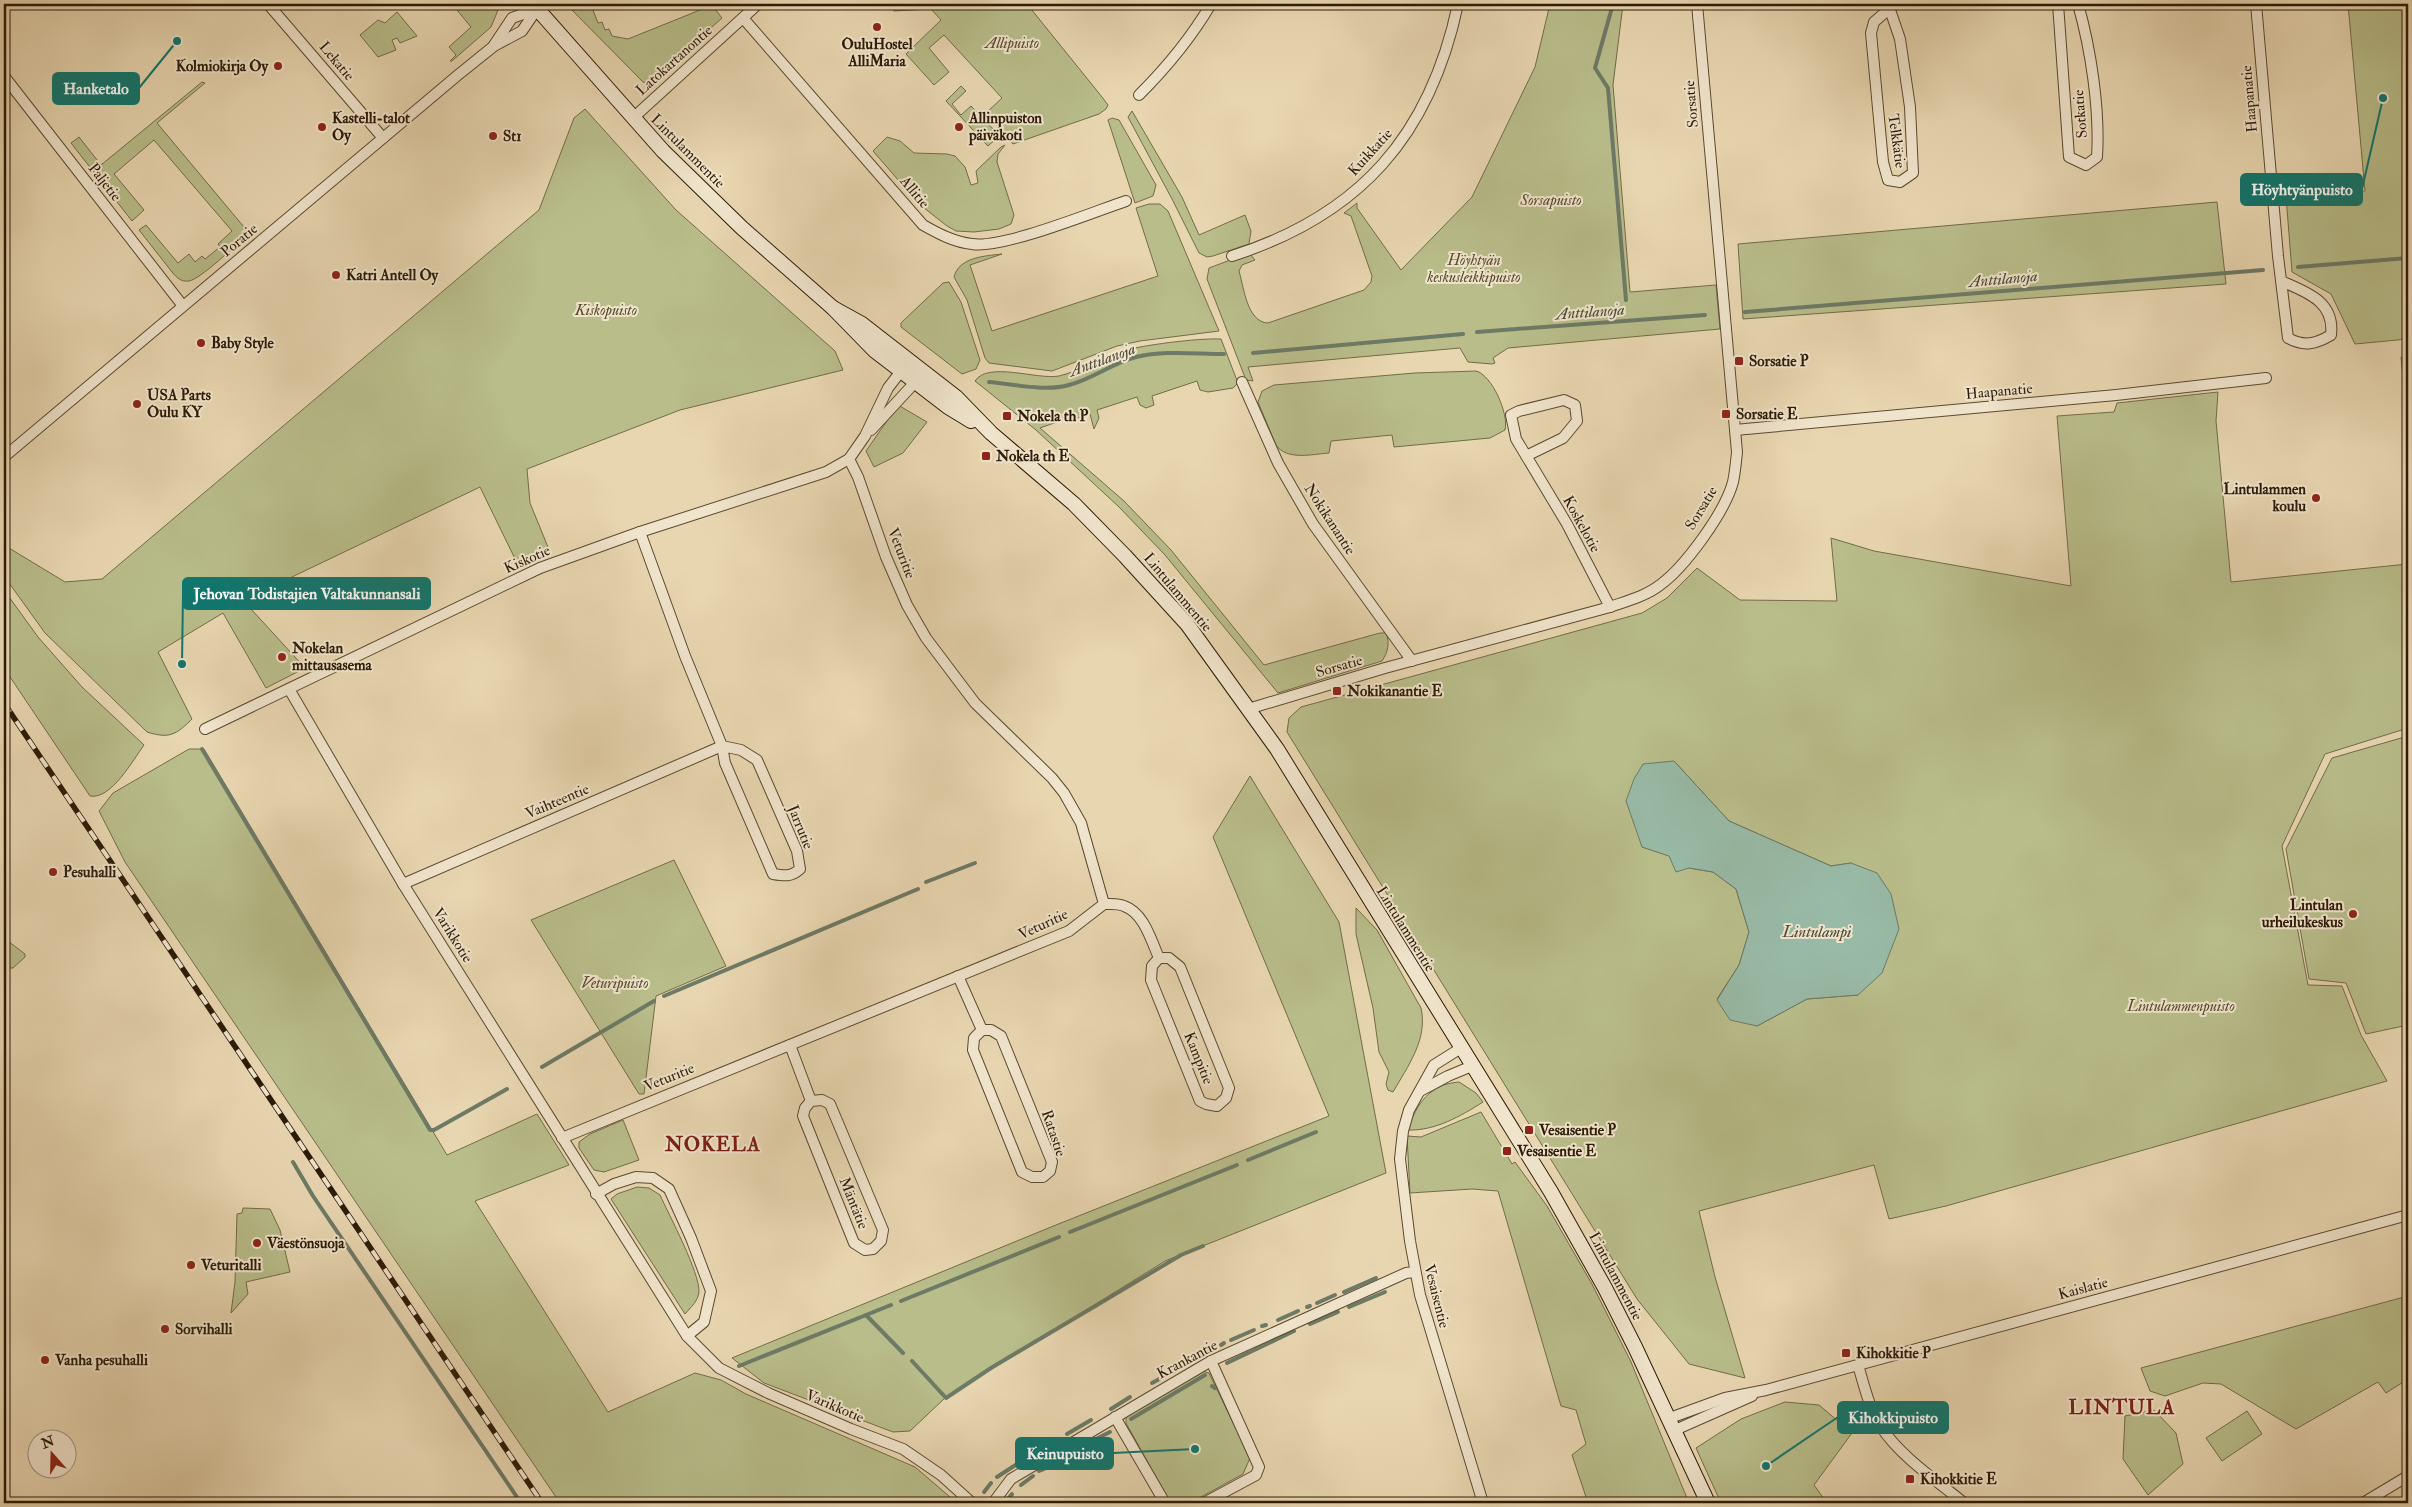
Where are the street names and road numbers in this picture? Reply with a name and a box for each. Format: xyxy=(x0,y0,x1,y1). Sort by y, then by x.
street label: Latokartanontie xyxy=(632,21,717,100)
street label: Lekatie xyxy=(315,38,358,85)
street label: Haapanatie xyxy=(2237,64,2263,133)
street label: Sorsatie xyxy=(1680,79,1703,128)
street label: Sotkatie xyxy=(2069,89,2092,139)
street label: Lintulammentie xyxy=(647,110,729,192)
street label: Telkkätie xyxy=(1883,113,1910,169)
street label: Kuikkatie xyxy=(1344,125,1397,180)
street label: Paljetie xyxy=(84,159,125,205)
street label: Allitie xyxy=(895,172,934,212)
street label: Poratie xyxy=(217,219,262,261)
street label: Haapanatie xyxy=(1965,379,2034,405)
street label: Nokikanantie xyxy=(1299,480,1360,559)
street label: Sorsatie xyxy=(1681,483,1722,534)
street label: Koskelotie xyxy=(1558,493,1605,556)
street label: Veturitie xyxy=(883,525,920,581)
street label: Kiskotie xyxy=(501,541,553,578)
street label: Lintulammentie xyxy=(1139,549,1216,636)
street label: Sorsatie xyxy=(1314,651,1365,682)
street label: Vaihteentie xyxy=(522,780,592,823)
street label: Jarrutie xyxy=(782,801,818,852)
street label: Lintulammentie xyxy=(1372,883,1439,976)
street label: Varikkotie xyxy=(428,904,477,966)
street label: Veturitie xyxy=(1015,905,1071,944)
street label: Kampitie xyxy=(1179,1029,1218,1087)
street label: Veturitie xyxy=(641,1059,697,1096)
street label: Ratastie xyxy=(1037,1107,1070,1159)
street label: Mäntätie xyxy=(835,1174,873,1232)
street label: Lintulammentie xyxy=(1584,1229,1647,1324)
street label: Vesaisentie xyxy=(1419,1262,1454,1330)
street label: Kaislatie xyxy=(2056,1273,2110,1304)
street label: Krankantie xyxy=(1154,1336,1221,1383)
street label: Varikkotie xyxy=(803,1386,867,1427)

